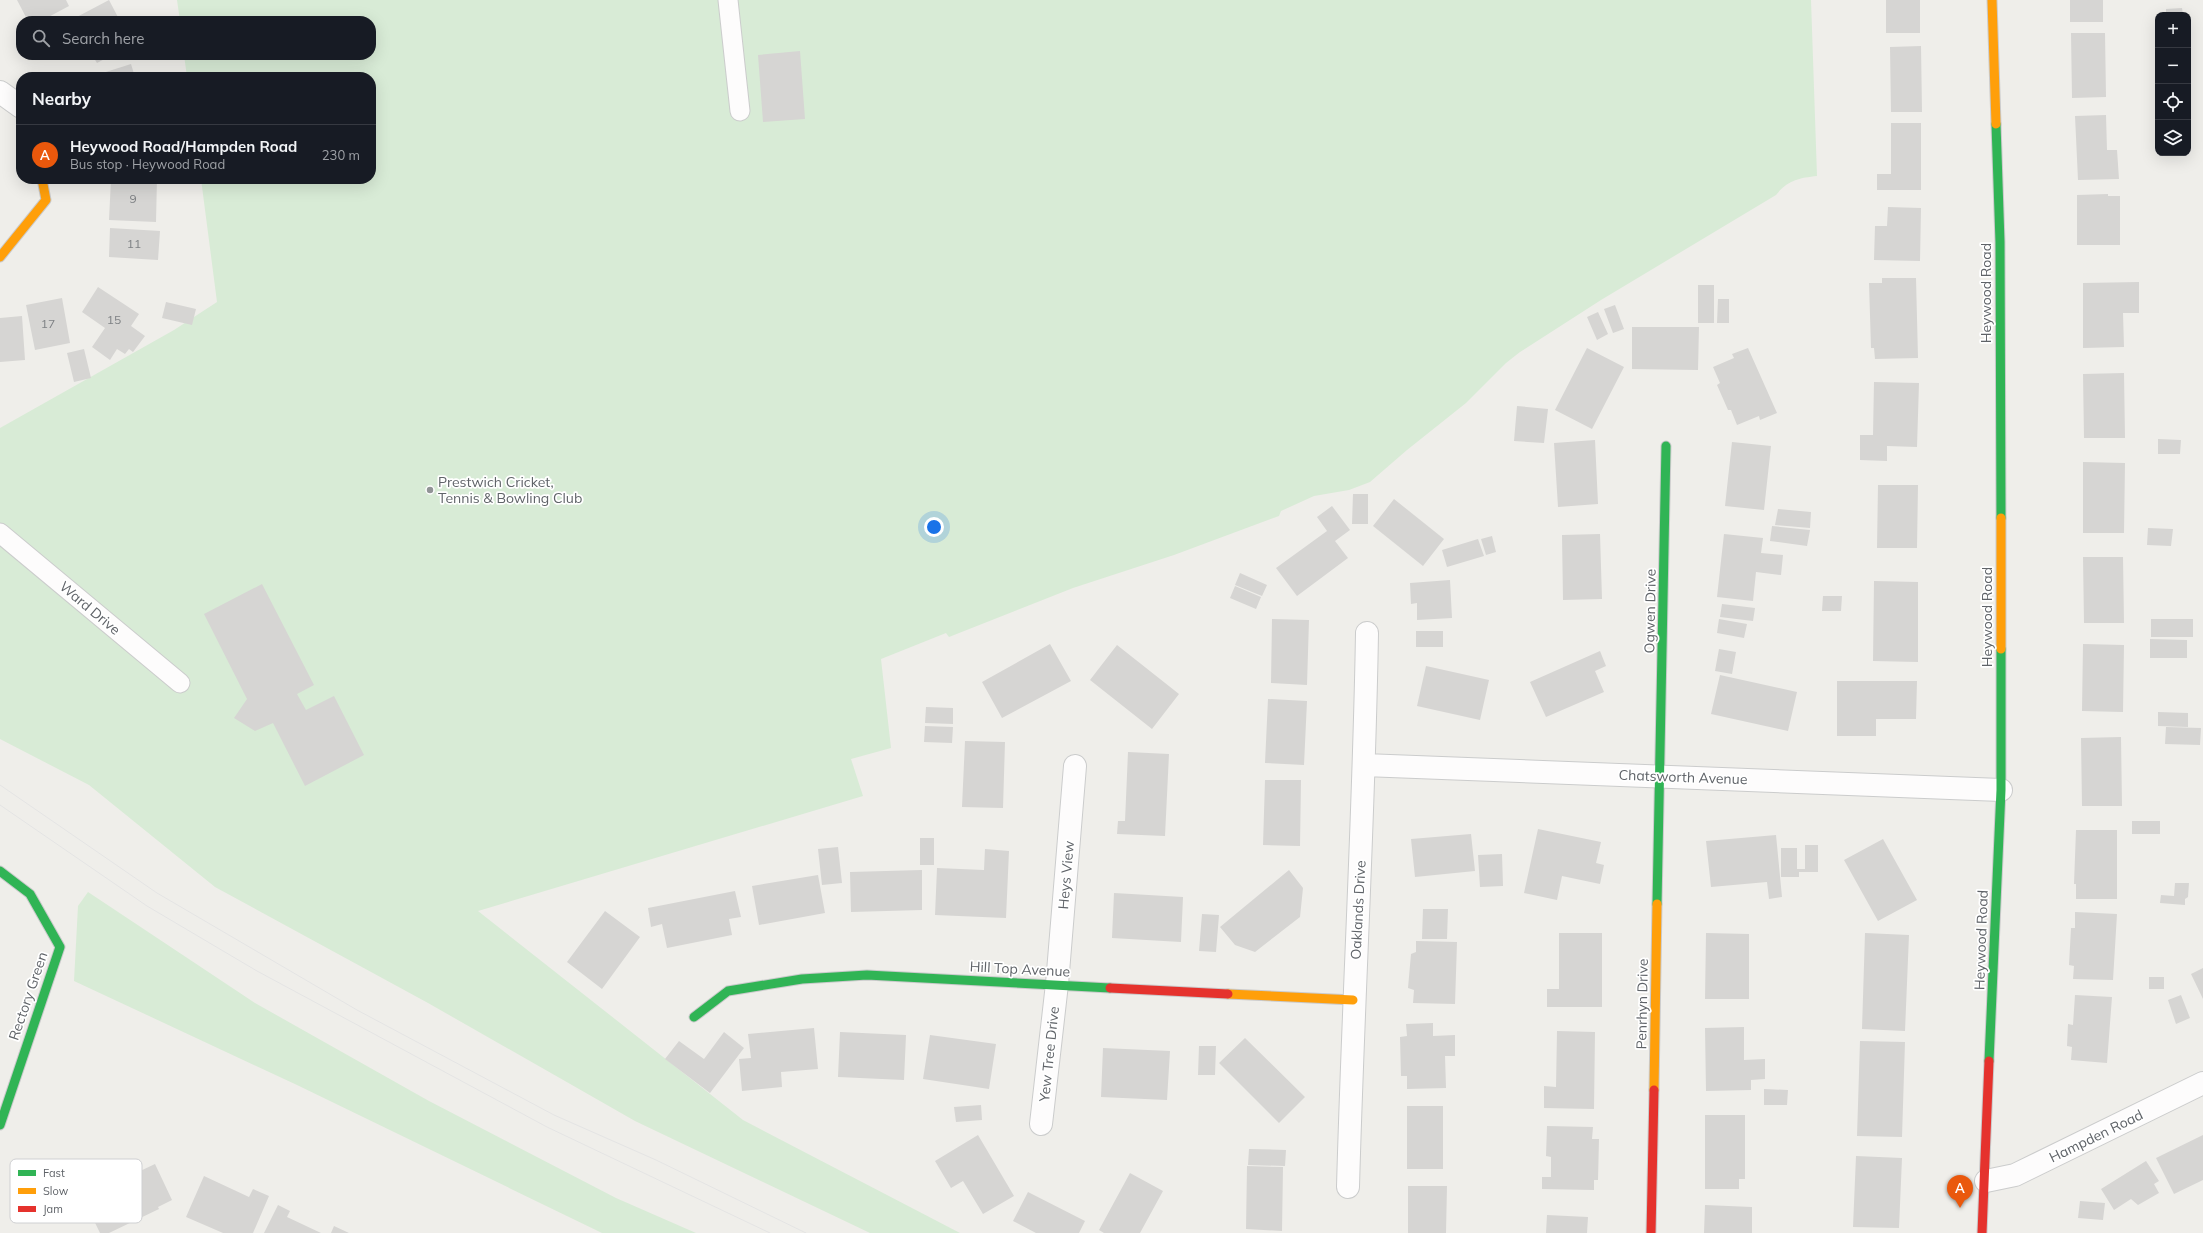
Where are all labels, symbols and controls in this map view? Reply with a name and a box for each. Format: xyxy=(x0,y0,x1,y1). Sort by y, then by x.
map controls xyxy=(2155,12,2191,156)
button: + xyxy=(2155,12,2191,48)
search box xyxy=(16,16,376,60)
icon: search xyxy=(30,27,52,49)
text: Search here xyxy=(62,29,144,48)
button: − xyxy=(2155,48,2191,84)
button: locate xyxy=(2155,84,2191,120)
text: Nearby xyxy=(32,88,91,109)
button: layers xyxy=(2155,120,2191,156)
text: Heywood Road/Hampden Road xyxy=(70,137,297,156)
text: A xyxy=(40,147,50,163)
text: 230 m xyxy=(322,147,360,163)
text: Bus stop · Heywood Road xyxy=(70,156,225,172)
house number: 9 xyxy=(129,191,137,206)
house number: 11 xyxy=(127,236,141,251)
street label: Heywood Road xyxy=(1977,243,1995,343)
house number: 15 xyxy=(107,312,121,327)
house number: 17 xyxy=(41,316,55,331)
place label: Prestwich Cricket, Tennis & Bowling Club xyxy=(438,473,582,507)
marker: Prestwich Cricket, Tennis & Bowling Club xyxy=(425,485,435,495)
your location xyxy=(924,517,944,537)
street label: Heywood Road xyxy=(1978,567,1996,667)
street label: Ogwen Drive xyxy=(1640,569,1660,653)
street label: Ward Drive xyxy=(56,577,124,639)
street label: Chatsworth Avenue xyxy=(1618,766,1748,788)
street label: Heys View xyxy=(1054,840,1078,910)
street label: Oaklands Drive xyxy=(1346,860,1370,960)
street label: Heywood Road xyxy=(1970,890,1992,990)
street label: Rectory Green xyxy=(4,950,52,1042)
street label: Hill Top Avenue xyxy=(969,957,1071,981)
street label: Penrhyn Drive xyxy=(1632,958,1652,1050)
street label: Yew Tree Drive xyxy=(1035,1005,1063,1104)
street label: Hampden Road xyxy=(2046,1106,2146,1166)
legend xyxy=(10,1159,142,1223)
text: Fast xyxy=(43,1166,65,1180)
pin: A xyxy=(1947,1175,1973,1208)
text: Slow xyxy=(43,1184,69,1198)
text: Jam xyxy=(43,1202,63,1216)

